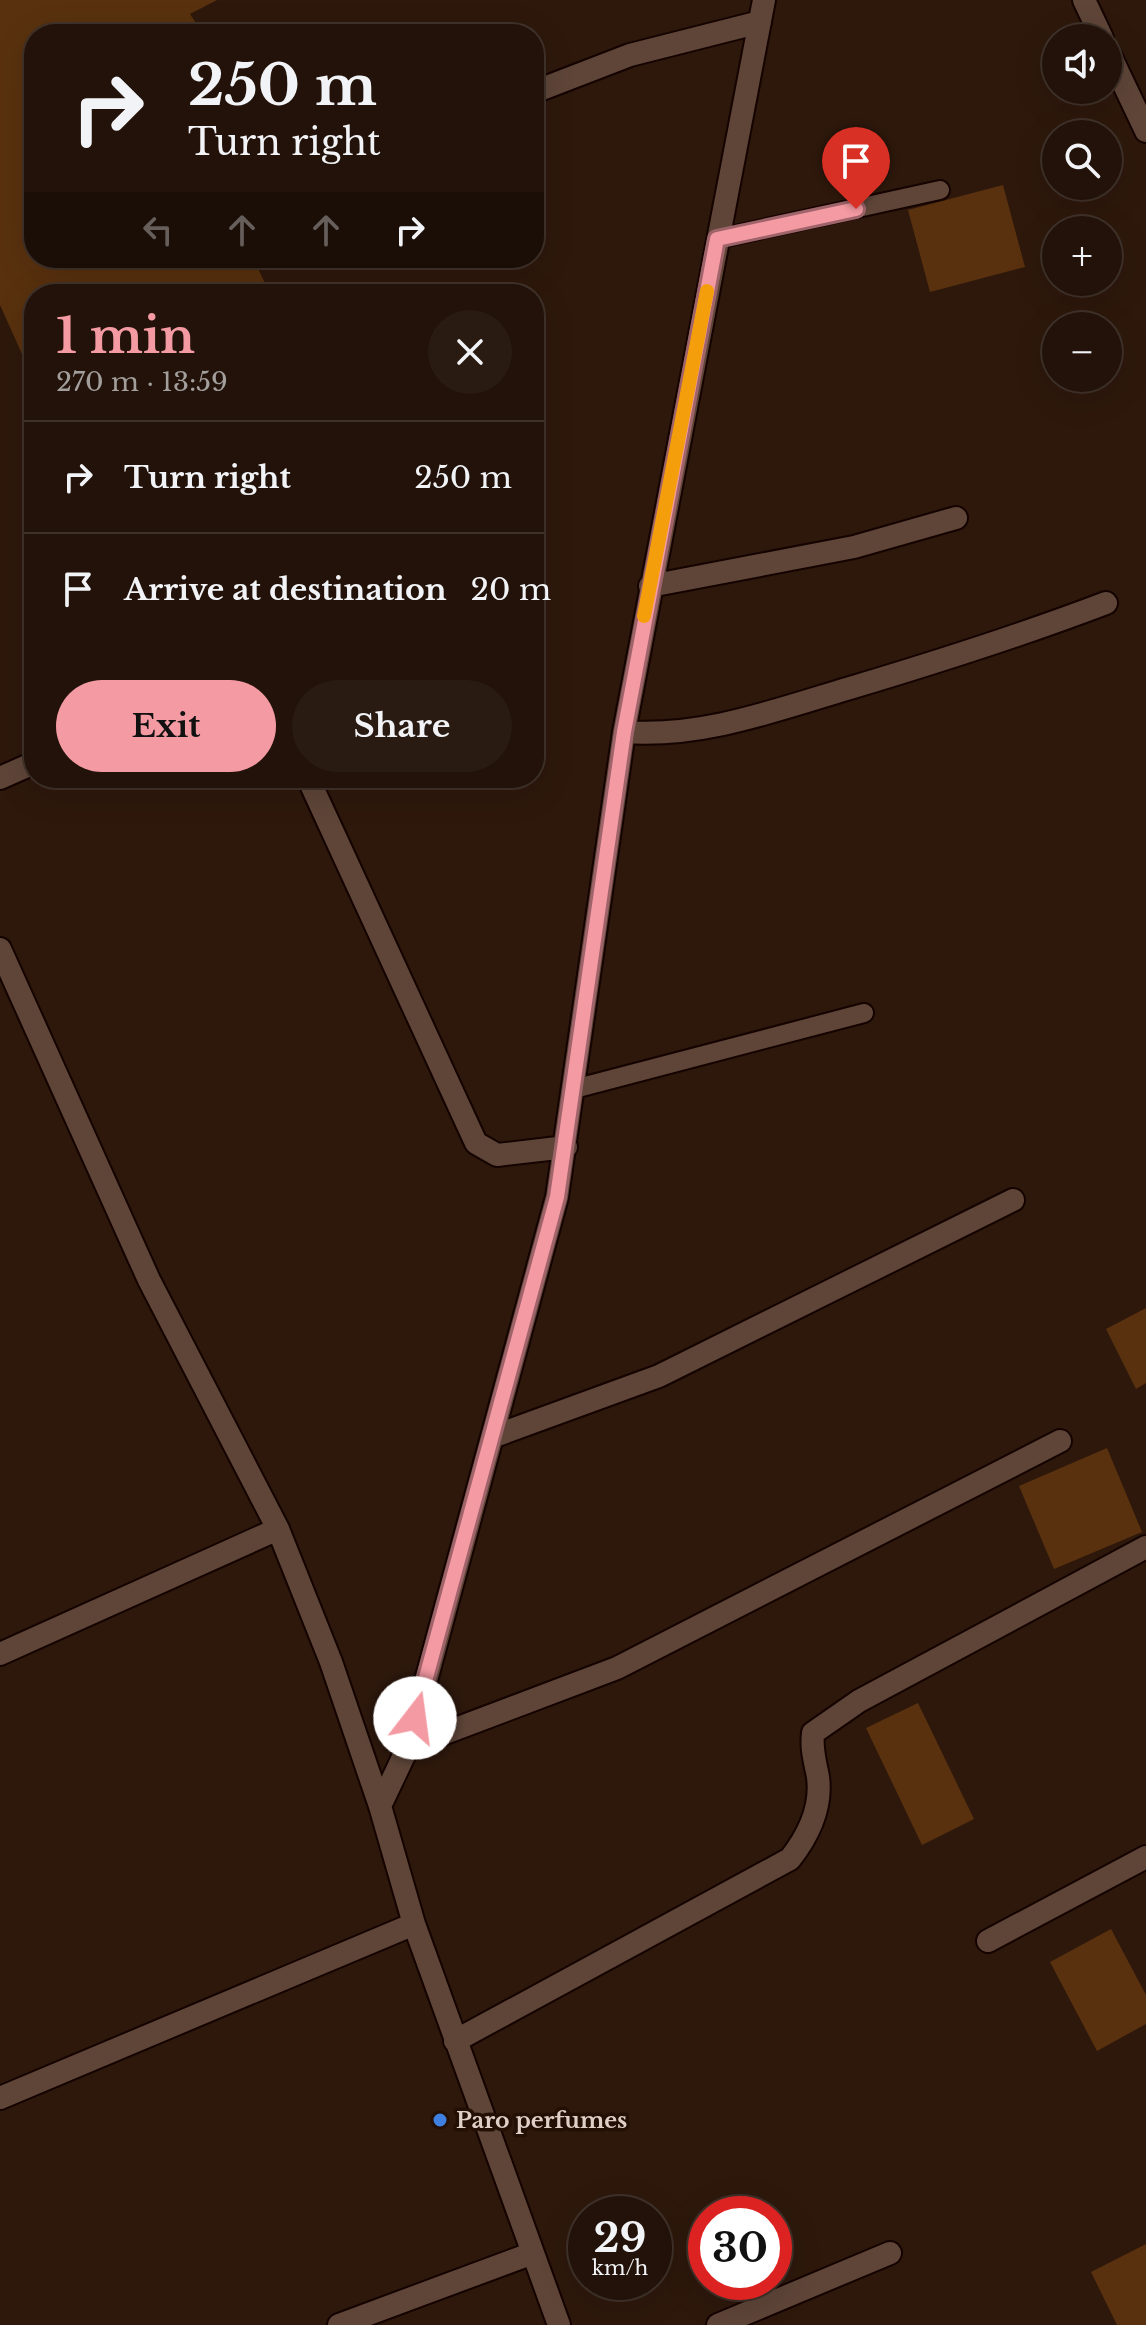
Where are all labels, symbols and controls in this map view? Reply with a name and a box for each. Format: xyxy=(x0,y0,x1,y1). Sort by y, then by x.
map controls xyxy=(1042,24,1122,392)
button: sound xyxy=(1042,24,1122,104)
text: 250 m xyxy=(188,51,377,120)
icon: right xyxy=(56,56,160,160)
text: Turn right xyxy=(188,120,381,165)
button: search xyxy=(1042,120,1122,200)
pin xyxy=(822,127,890,209)
icon: arrive xyxy=(834,139,878,183)
icon: left xyxy=(136,208,180,252)
icon: ahead xyxy=(220,208,264,252)
icon: ahead xyxy=(304,208,348,252)
icon: right xyxy=(388,208,432,252)
button: + xyxy=(1042,216,1122,296)
text: 1 min xyxy=(56,306,195,366)
button: close xyxy=(428,310,512,394)
button: − xyxy=(1042,312,1122,392)
text: 270 m · 13:59 xyxy=(56,366,228,398)
icon: right xyxy=(56,455,100,499)
text: Turn right xyxy=(124,459,291,496)
text: 250 m xyxy=(414,459,512,496)
icon: arrive xyxy=(56,567,100,611)
text: Arrive at destination xyxy=(124,571,447,608)
text: 20 m xyxy=(471,571,551,608)
button: Exit xyxy=(56,680,276,772)
button: Share xyxy=(292,680,512,772)
position arrow xyxy=(373,1676,457,1760)
place label: Paro perfumes xyxy=(456,2107,627,2134)
marker: Paro perfumes xyxy=(431,2111,449,2129)
speed limit sign: 30 xyxy=(688,2196,792,2300)
text: 29 xyxy=(594,2213,647,2263)
text: km/h xyxy=(592,2256,648,2280)

